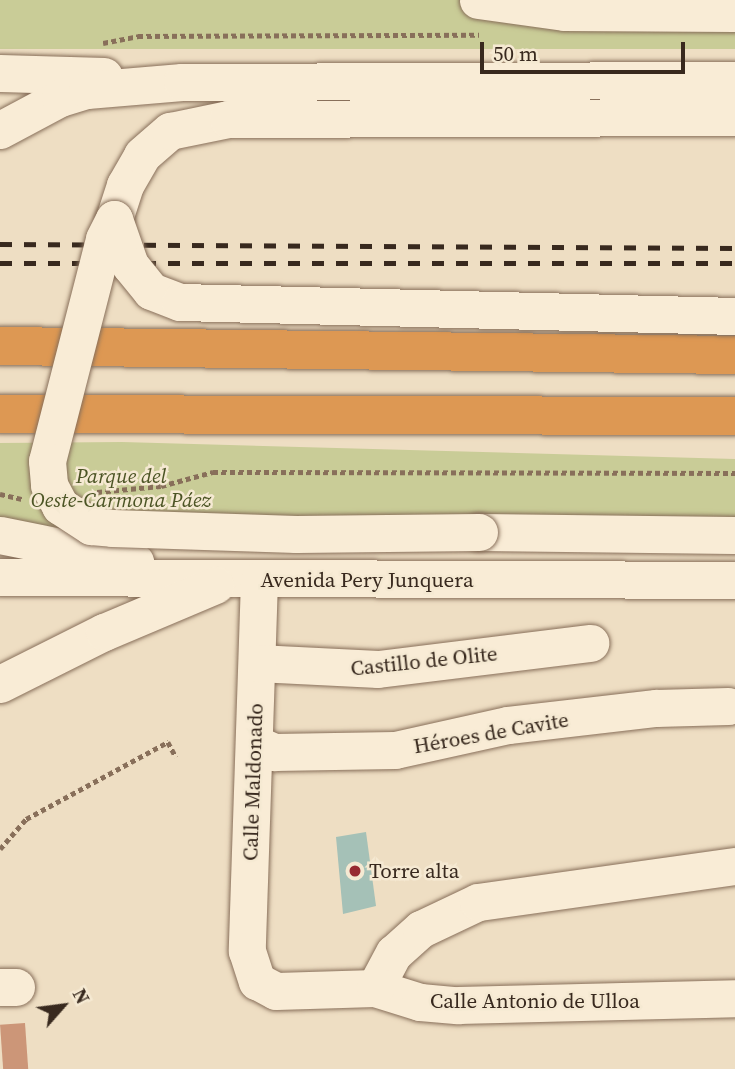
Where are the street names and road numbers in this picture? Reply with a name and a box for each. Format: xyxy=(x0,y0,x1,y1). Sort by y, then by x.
street label: Avenida Pery Junquera xyxy=(260,567,474,593)
street label: Castillo de Olite xyxy=(349,641,499,681)
street label: Calle Maldonado xyxy=(238,703,268,861)
street label: Héroes de Cavite xyxy=(411,707,571,759)
street label: Calle Antonio de Ulloa xyxy=(430,988,640,1014)

